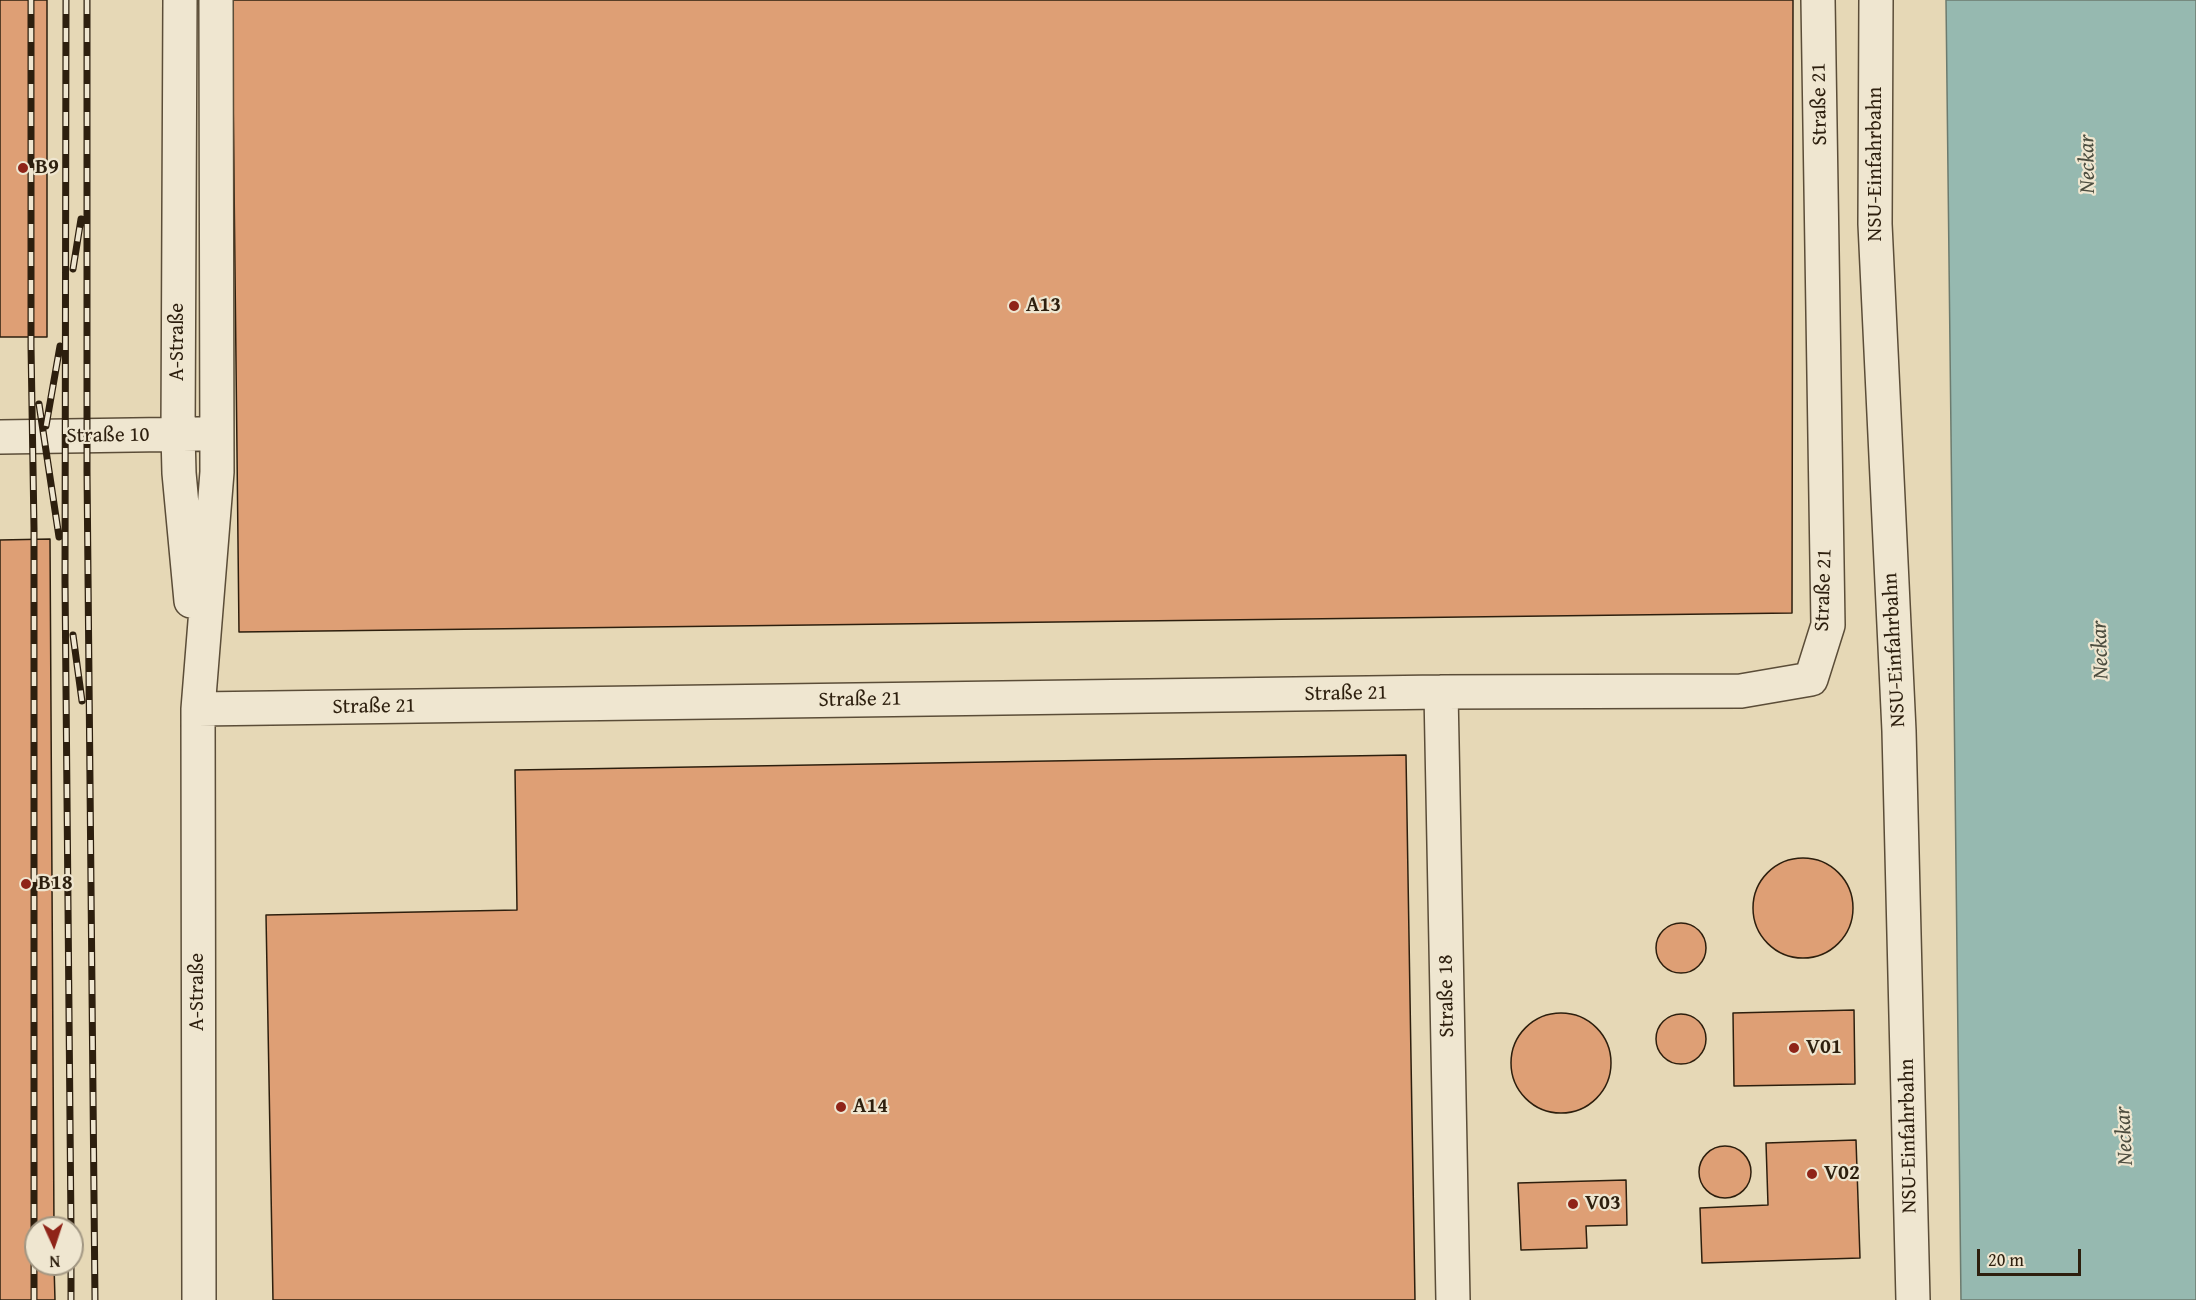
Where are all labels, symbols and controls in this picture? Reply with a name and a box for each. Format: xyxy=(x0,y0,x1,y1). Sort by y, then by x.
street label: Straße 21 xyxy=(1807,62,1833,146)
street label: NSU-Einfahrbahn xyxy=(1863,87,1889,241)
water label: Neckar xyxy=(2074,134,2102,194)
place label: B9 xyxy=(35,155,59,181)
marker: B9 xyxy=(16,161,30,175)
place label: A13 xyxy=(1026,293,1061,319)
marker: A13 xyxy=(1007,299,1021,313)
street label: A-Straße xyxy=(165,303,191,381)
street label: Straße 10 xyxy=(66,423,150,449)
street label: Straße 21 xyxy=(1810,548,1838,632)
street label: NSU-Einfahrbahn xyxy=(1878,572,1912,728)
water label: Neckar xyxy=(2087,620,2115,680)
street label: Straße 21 xyxy=(1304,681,1388,707)
street label: Straße 21 xyxy=(818,687,902,713)
street label: Straße 21 xyxy=(332,694,416,720)
place label: B18 xyxy=(38,871,73,897)
marker: B18 xyxy=(19,877,33,891)
street label: A-Straße xyxy=(185,953,211,1031)
street label: Straße 18 xyxy=(1434,954,1460,1038)
place label: V01 xyxy=(1806,1035,1842,1061)
marker: V01 xyxy=(1787,1041,1801,1055)
street label: NSU-Einfahrbahn xyxy=(1895,1058,1923,1214)
place label: A14 xyxy=(853,1094,888,1120)
marker: A14 xyxy=(834,1100,848,1114)
water label: Neckar xyxy=(2110,1106,2140,1166)
place label: V02 xyxy=(1824,1161,1860,1187)
marker: V02 xyxy=(1805,1167,1819,1181)
place label: V03 xyxy=(1585,1191,1621,1217)
marker: V03 xyxy=(1566,1197,1580,1211)
north arrow xyxy=(24,1216,84,1276)
scale bar xyxy=(1980,1237,2084,1275)
text: 20 m xyxy=(1988,1246,2024,1273)
text: N xyxy=(49,1250,61,1274)

